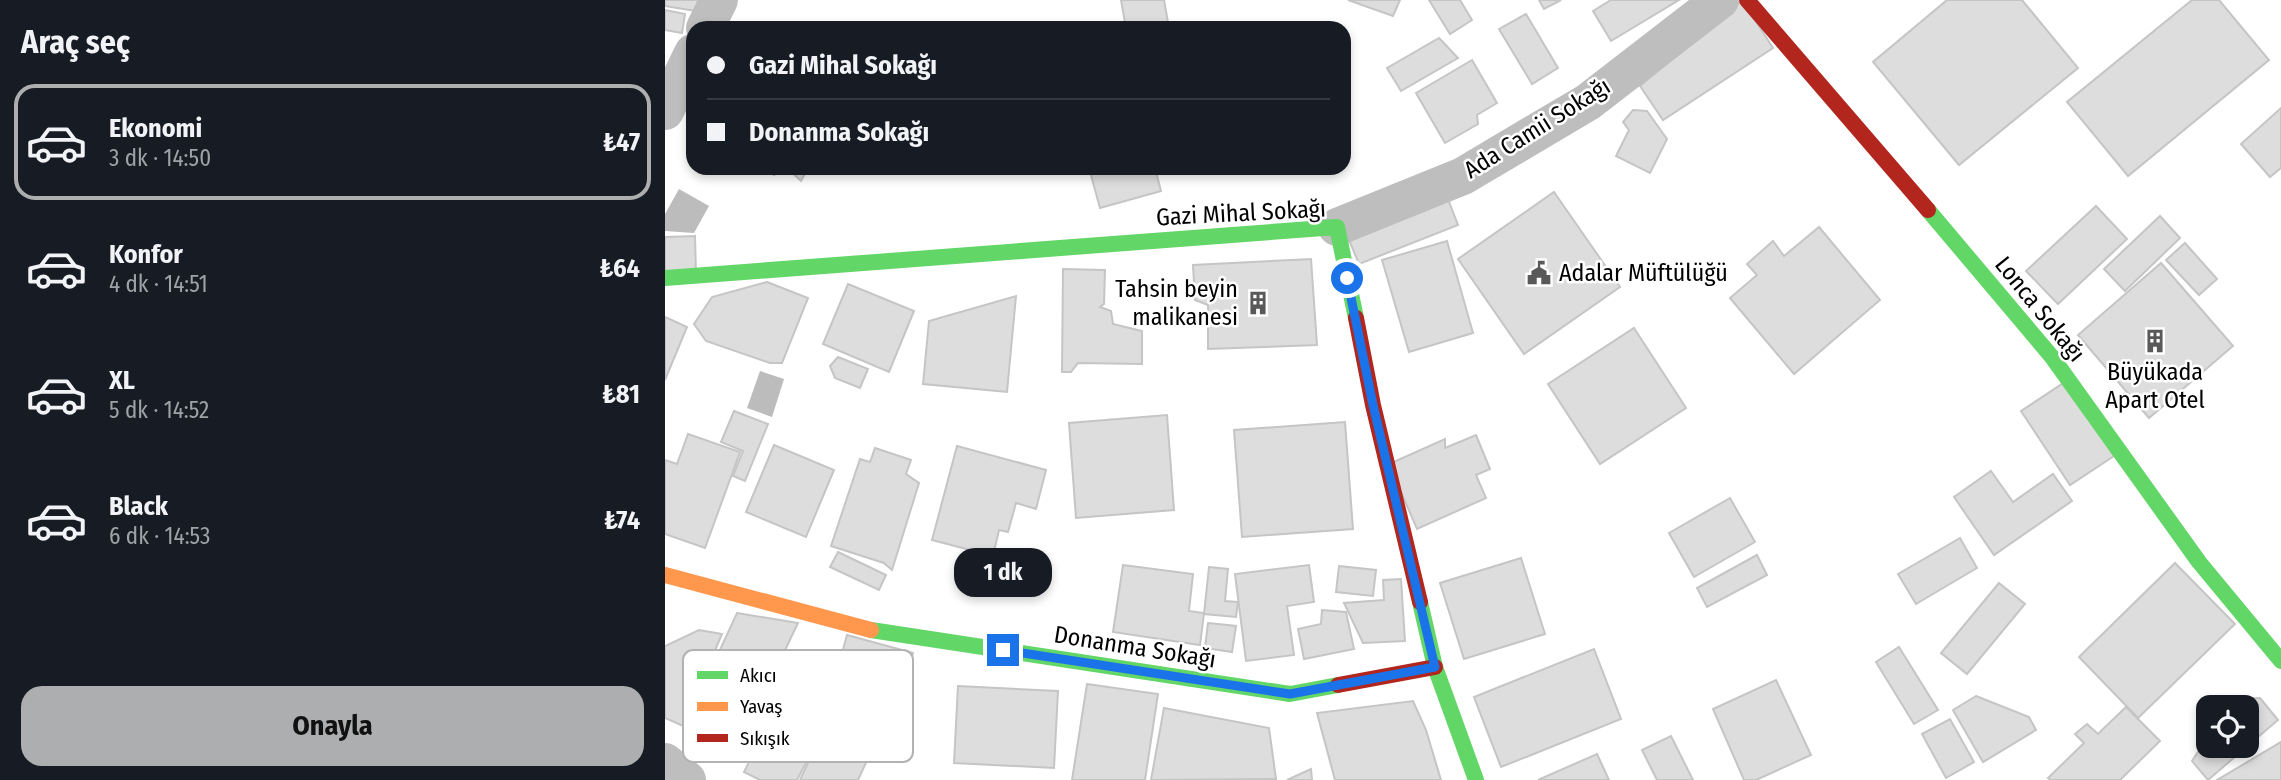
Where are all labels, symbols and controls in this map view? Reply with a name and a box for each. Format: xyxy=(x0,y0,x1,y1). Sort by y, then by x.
text: Araç seç xyxy=(21,23,130,61)
text: Gazi Mihal Sokağı xyxy=(749,50,937,81)
street label: Ada Camii Sokağı xyxy=(1459,72,1615,184)
icon: car xyxy=(25,111,88,174)
text: Ekonomi xyxy=(109,113,202,144)
text: Donanma Sokağı xyxy=(749,117,929,148)
text: ₺47 xyxy=(603,127,640,158)
text: 3 dk · 14:50 xyxy=(109,144,211,172)
street label: Gazi Mihal Sokağı xyxy=(1155,195,1327,231)
icon: car xyxy=(25,237,88,300)
text: Konfor xyxy=(109,239,183,270)
street label: Lonca Sokağı xyxy=(1989,251,2091,367)
text: ₺64 xyxy=(600,253,640,284)
public building icon: Adalar Müftülüğü xyxy=(1525,259,1553,287)
place label: Adalar Müftülüğü xyxy=(1559,259,1728,287)
route start xyxy=(1331,262,1363,294)
text: 4 dk · 14:51 xyxy=(109,270,208,298)
place label: Tahsin beyin malikanesi xyxy=(1115,275,1238,331)
building icon: Tahsin beyin malikanesi xyxy=(1244,289,1272,317)
building icon: Büyükada Apart Otel xyxy=(2141,327,2169,355)
place label: Büyükada Apart Otel xyxy=(2105,358,2205,414)
icon: car xyxy=(25,363,88,426)
text: XL xyxy=(109,365,135,396)
text: ₺81 xyxy=(602,379,640,410)
text: 5 dk · 14:52 xyxy=(109,396,209,424)
icon: car xyxy=(25,489,88,552)
text: Black xyxy=(109,491,168,522)
text: ₺74 xyxy=(604,505,640,536)
text: 6 dk · 14:53 xyxy=(109,522,210,550)
callout: 1 dk xyxy=(954,548,1052,598)
text: 1 dk xyxy=(984,558,1022,586)
street label: Donanma Sokağı xyxy=(1052,620,1218,674)
route end xyxy=(987,634,1019,666)
legend xyxy=(683,650,913,762)
text: Akıcı xyxy=(740,664,777,687)
button: Onayla xyxy=(21,686,644,766)
text: Yavaş xyxy=(740,695,782,718)
map controls xyxy=(2196,695,2259,758)
button: locate xyxy=(2196,695,2259,758)
text: Sıkışık xyxy=(740,727,790,750)

